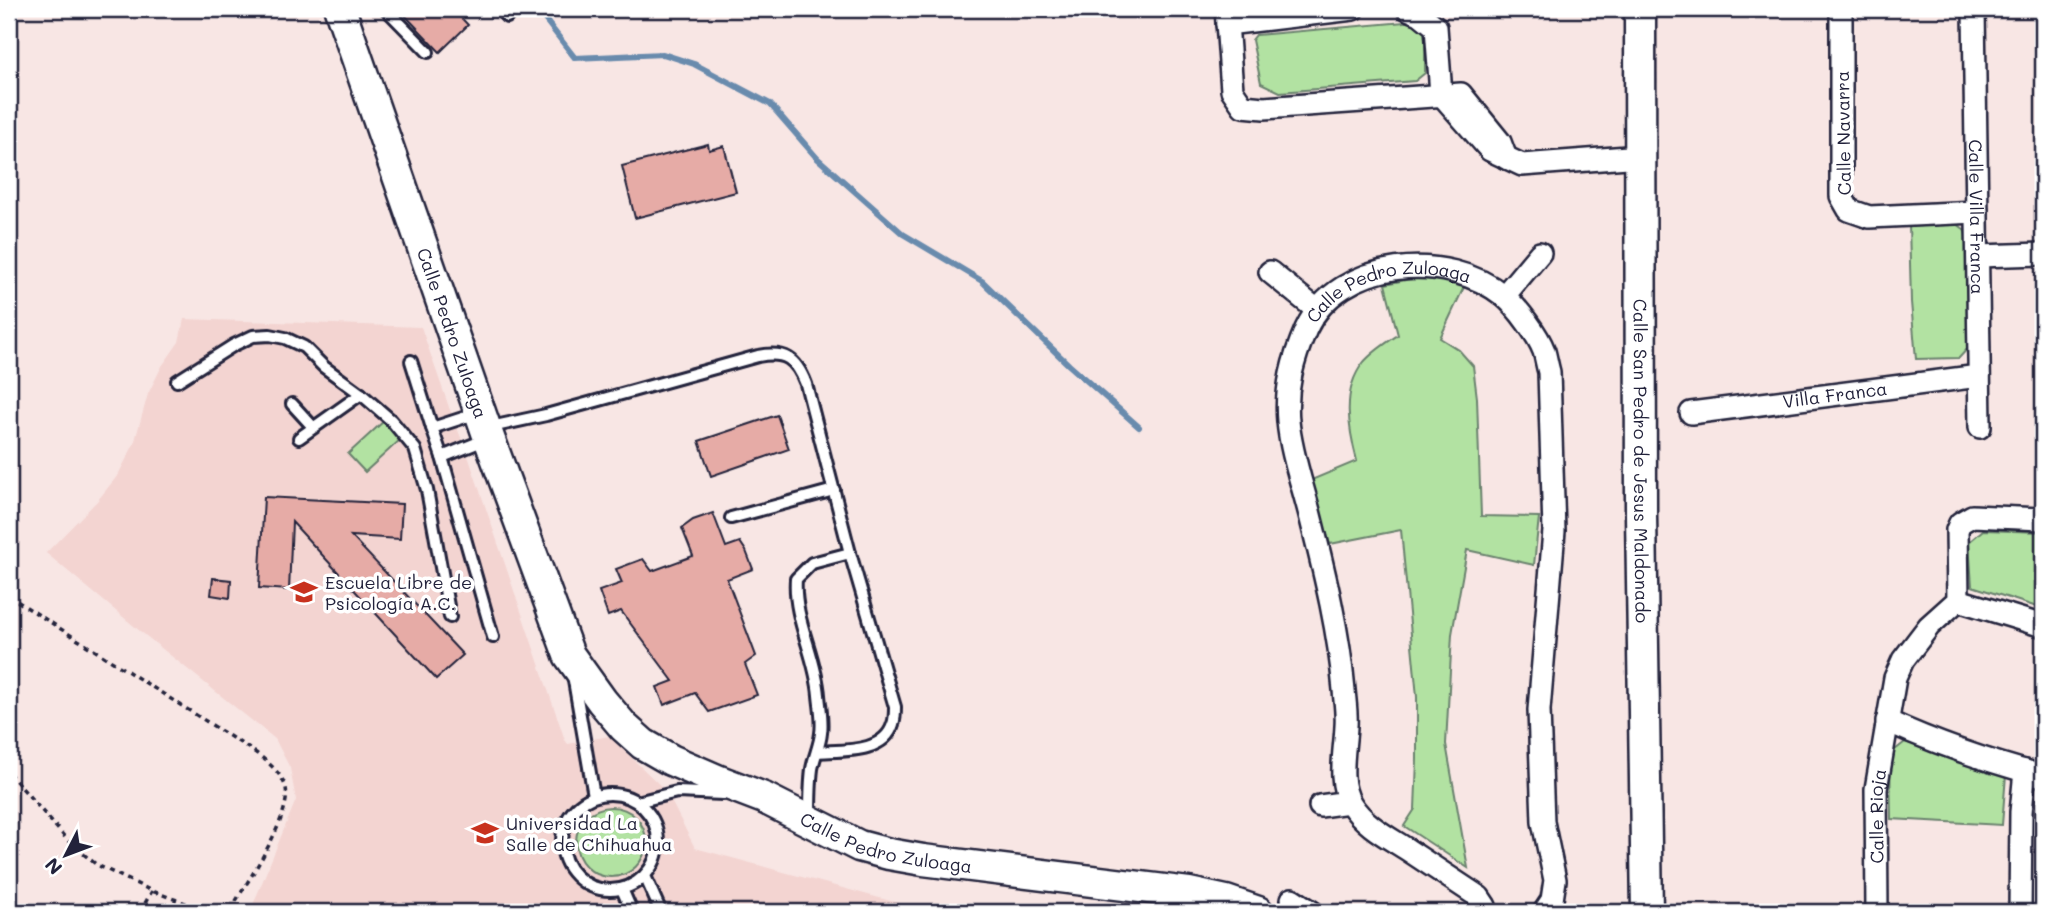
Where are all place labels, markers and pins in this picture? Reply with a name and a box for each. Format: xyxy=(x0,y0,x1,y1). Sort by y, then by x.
place label: Escuela Libre de Psicología A.C. xyxy=(325,570,472,615)
school or university icon: Escuela Libre de Psicología A.C. xyxy=(289,577,319,607)
place label: Universidad La Salle de Chihuahua xyxy=(506,811,673,856)
school or university icon: Universidad La Salle de Chihuahua xyxy=(470,818,500,848)

